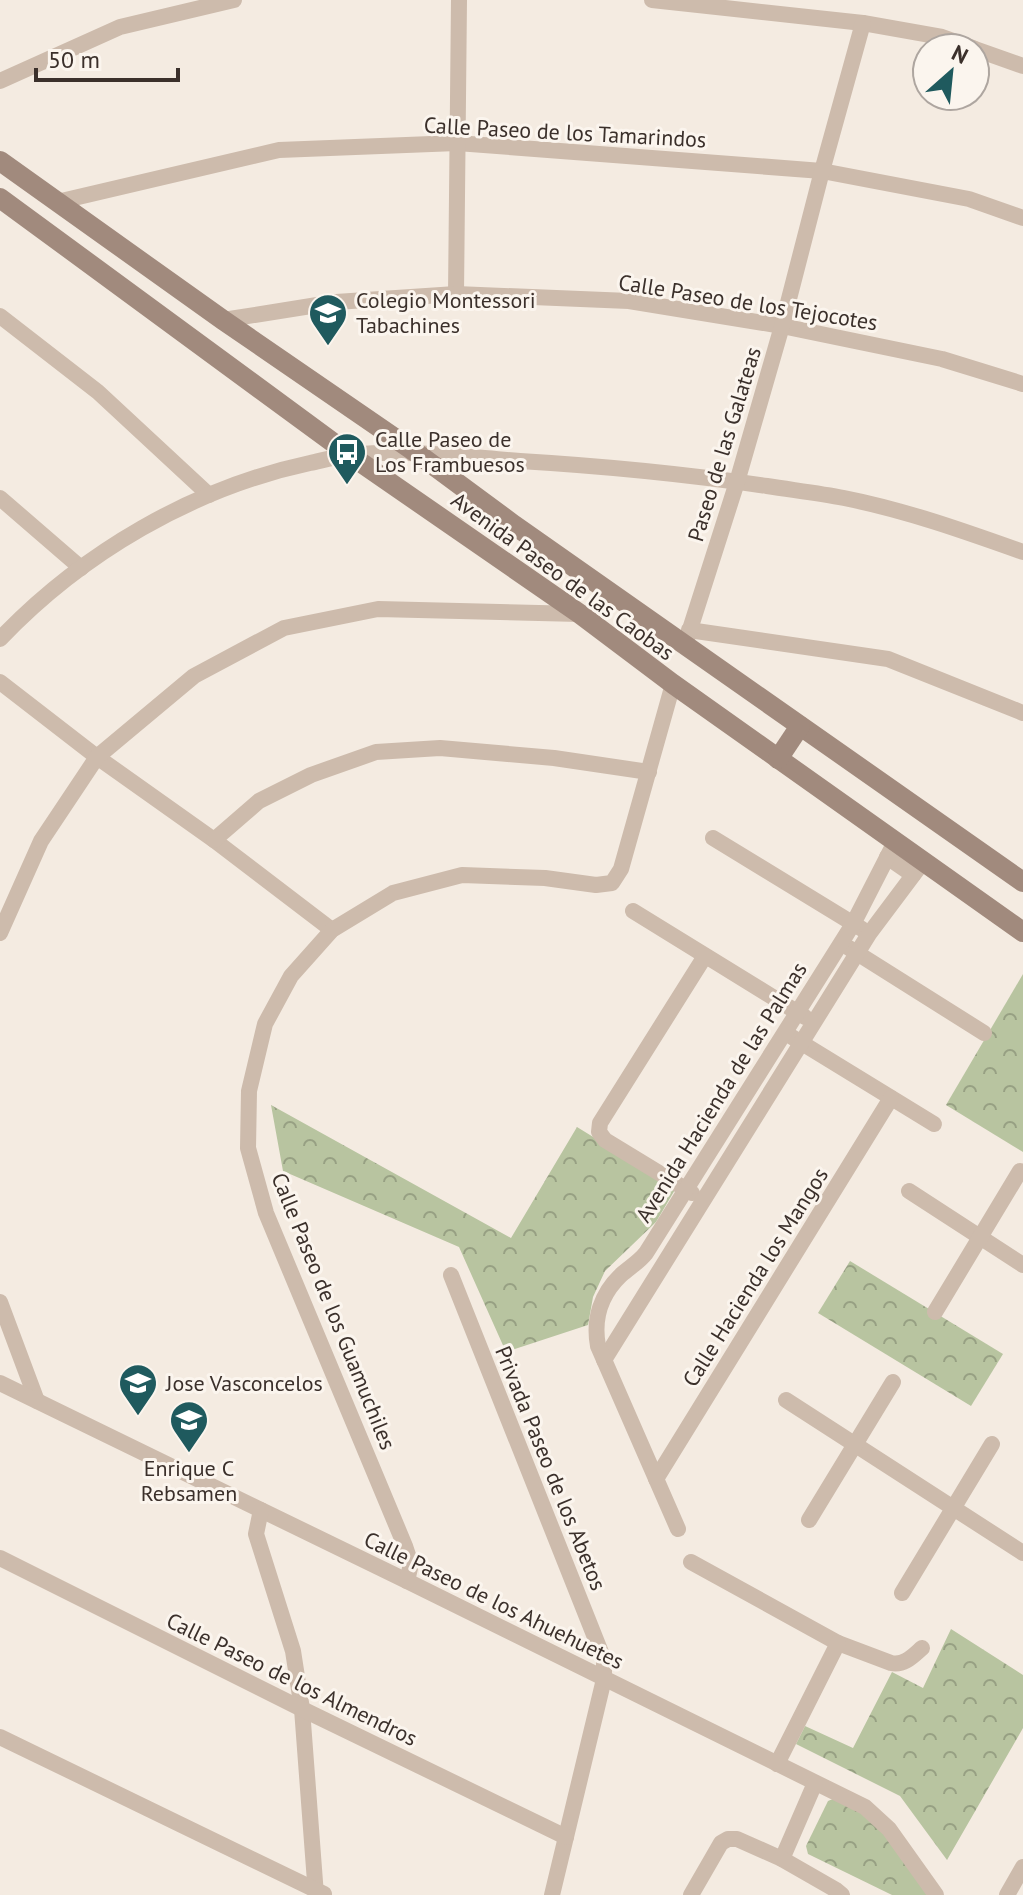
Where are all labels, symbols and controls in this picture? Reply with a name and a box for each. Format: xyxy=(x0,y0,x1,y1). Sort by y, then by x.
scale bar xyxy=(36,32,178,82)
north arrow xyxy=(911,32,991,112)
text: N xyxy=(947,38,973,70)
text: 50 m xyxy=(48,44,100,75)
street label: Calle Paseo de los Tamarindos xyxy=(423,111,707,153)
street label: Calle Paseo de los Tejocotes xyxy=(616,268,880,336)
place label: Colegio Montessori Tabachines xyxy=(356,286,536,339)
school or university icon: Colegio Montessori Tabachines xyxy=(307,292,349,347)
street label: Paseo de las Galateas xyxy=(681,343,767,545)
place label: Calle Paseo de Los Frambuesos xyxy=(375,425,525,478)
bus stop icon: Calle Paseo de Los Frambuesos xyxy=(326,431,368,486)
street label: Avenida Paseo de las Caobas xyxy=(446,486,680,666)
street label: Avenida Hacienda de las Palmas xyxy=(629,957,813,1227)
street label: Calle Hacienda los Mangos xyxy=(676,1162,834,1392)
street label: Calle Paseo de los Guamuchiles xyxy=(266,1168,402,1454)
street label: Privada Paseo de los Abetos xyxy=(489,1342,613,1594)
school or university icon: Jose Vasconcelos xyxy=(117,1362,159,1417)
place label: Jose Vasconcelos xyxy=(165,1369,323,1397)
school or university icon: Enrique C Rebsamen xyxy=(168,1399,210,1454)
place label: Enrique C Rebsamen xyxy=(141,1454,237,1507)
street label: Calle Paseo de los Ahuehuetes xyxy=(360,1525,628,1675)
street label: Calle Paseo de los Almendros xyxy=(162,1606,422,1752)

